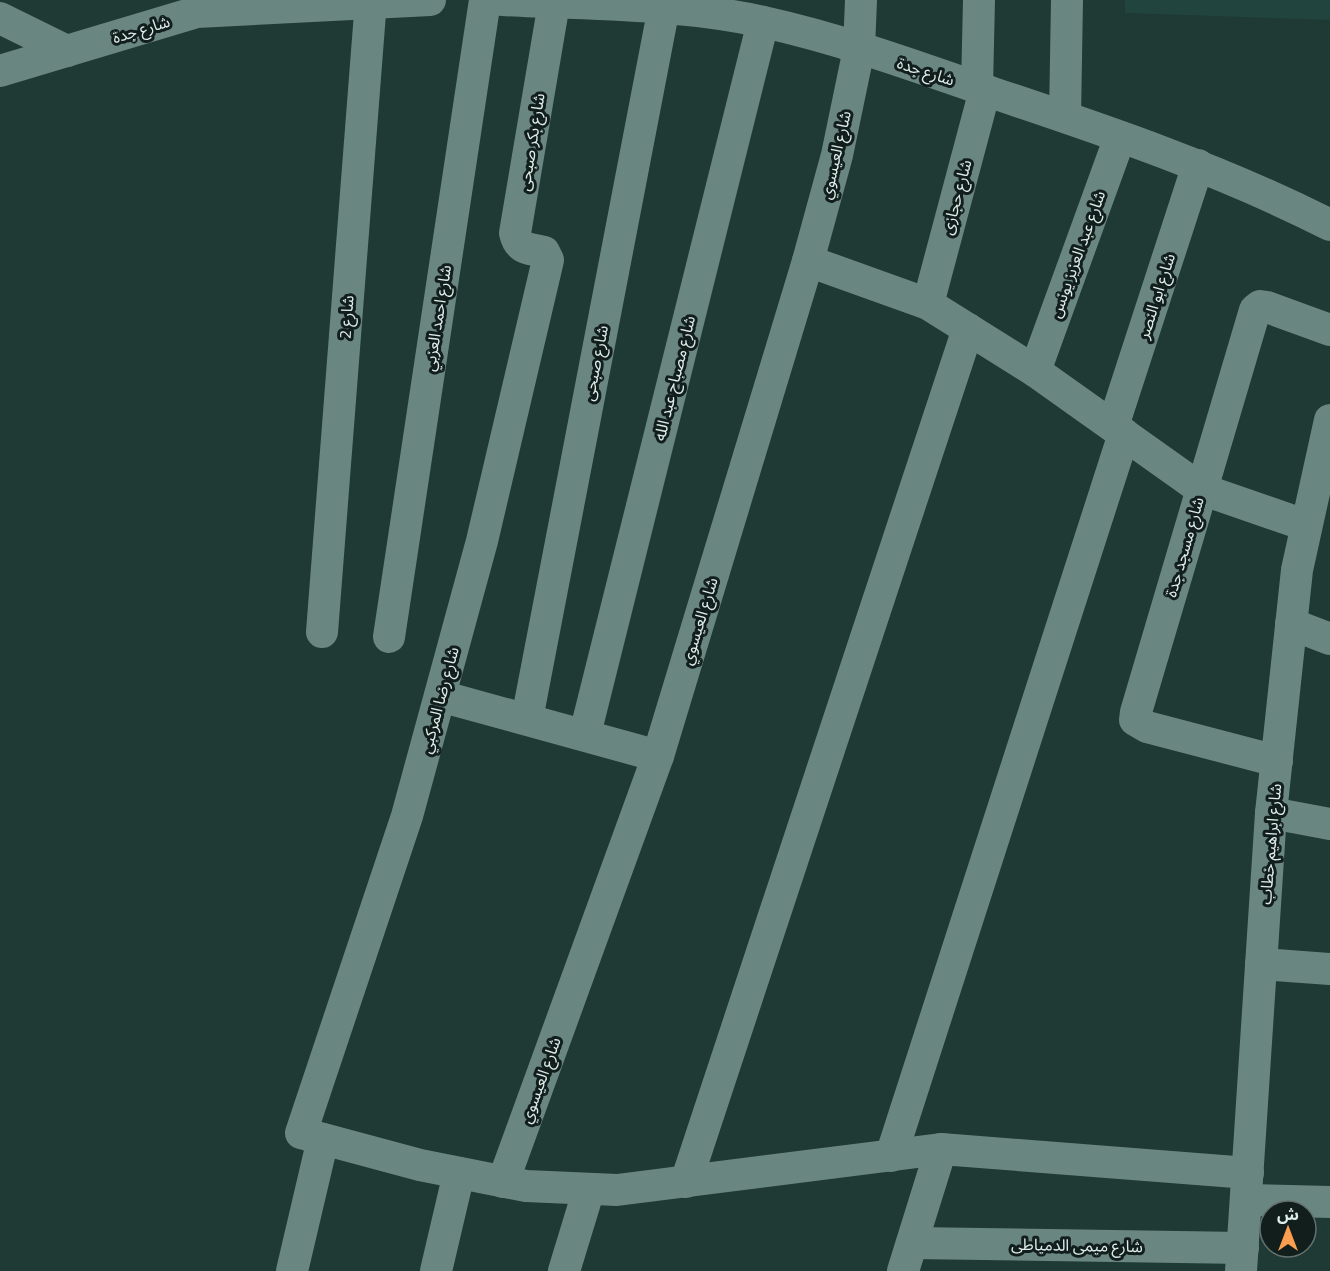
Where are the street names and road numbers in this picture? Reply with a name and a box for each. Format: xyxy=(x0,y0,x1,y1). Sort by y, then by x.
street label: شارع جدة xyxy=(109,9,173,50)
street label: شارع جدة xyxy=(894,50,958,92)
street label: شارع بكر صبحى xyxy=(511,91,552,193)
street label: شارع العيسوي xyxy=(813,108,858,202)
street label: شارع حجازى xyxy=(934,157,979,238)
street label: شارع عبد العزيز يونس xyxy=(1043,187,1112,321)
street label: شارع ابو النصر xyxy=(1131,250,1182,343)
street label: شارع احمد العزبي xyxy=(417,263,458,373)
street label: شارع 2 xyxy=(333,294,360,340)
street label: شارع مصباح عبد الله xyxy=(647,313,702,443)
street label: شارع صبحى xyxy=(576,323,615,403)
street label: شارع مسجد جدة xyxy=(1158,494,1211,600)
street label: شارع العيسوي xyxy=(674,574,725,668)
street label: شارع رضا المركبي xyxy=(413,644,466,756)
street label: شارع ابراهيم خطاب xyxy=(1253,782,1288,906)
street label: شارع العيسوي xyxy=(513,1033,568,1127)
street label: شارع ميمى الدمياطى xyxy=(1011,1232,1143,1259)

